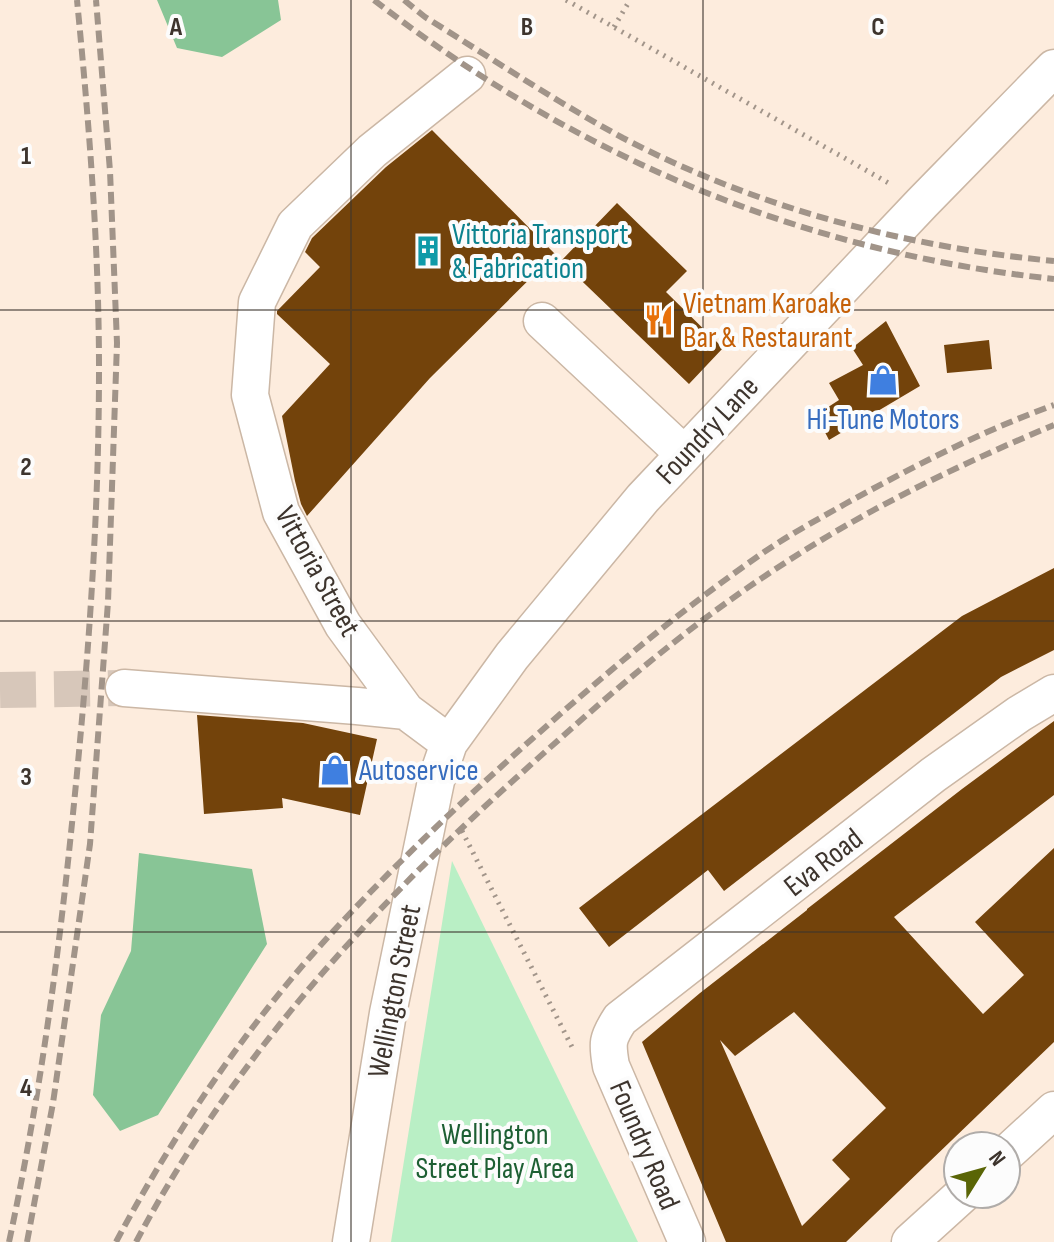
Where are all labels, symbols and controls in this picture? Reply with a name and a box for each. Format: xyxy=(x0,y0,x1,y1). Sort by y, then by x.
text: A xyxy=(169,12,183,43)
text: B xyxy=(521,12,533,43)
text: C xyxy=(871,12,885,43)
text: 1 xyxy=(21,141,31,172)
place label: Vittoria Transport & Fabrication xyxy=(452,217,628,287)
building icon: Vittoria Transport & Fabrication xyxy=(411,234,445,268)
place label: Vietnam Karoake Bar & Restaurant xyxy=(683,286,853,356)
restaurant icon: Vietnam Karoake Bar & Restaurant xyxy=(642,303,676,337)
shop icon: Hi-Tune Motors xyxy=(866,363,900,397)
street label: Foundry Lane xyxy=(649,369,767,492)
place label: Hi-Tune Motors xyxy=(806,402,960,438)
text: 2 xyxy=(20,452,32,483)
street label: Vittoria Street xyxy=(267,500,368,643)
shop icon: Autoservice xyxy=(318,753,352,787)
place label: Autoservice xyxy=(358,753,479,789)
text: 3 xyxy=(20,762,32,793)
street label: Eva Road xyxy=(777,821,870,905)
street label: Wellington Street xyxy=(361,902,429,1081)
text: 4 xyxy=(20,1073,32,1104)
street label: Foundry Road xyxy=(601,1076,687,1215)
park label: Wellington Street Play Area xyxy=(415,1117,575,1187)
north arrow xyxy=(942,1130,1022,1210)
text: N xyxy=(982,1146,1011,1172)

